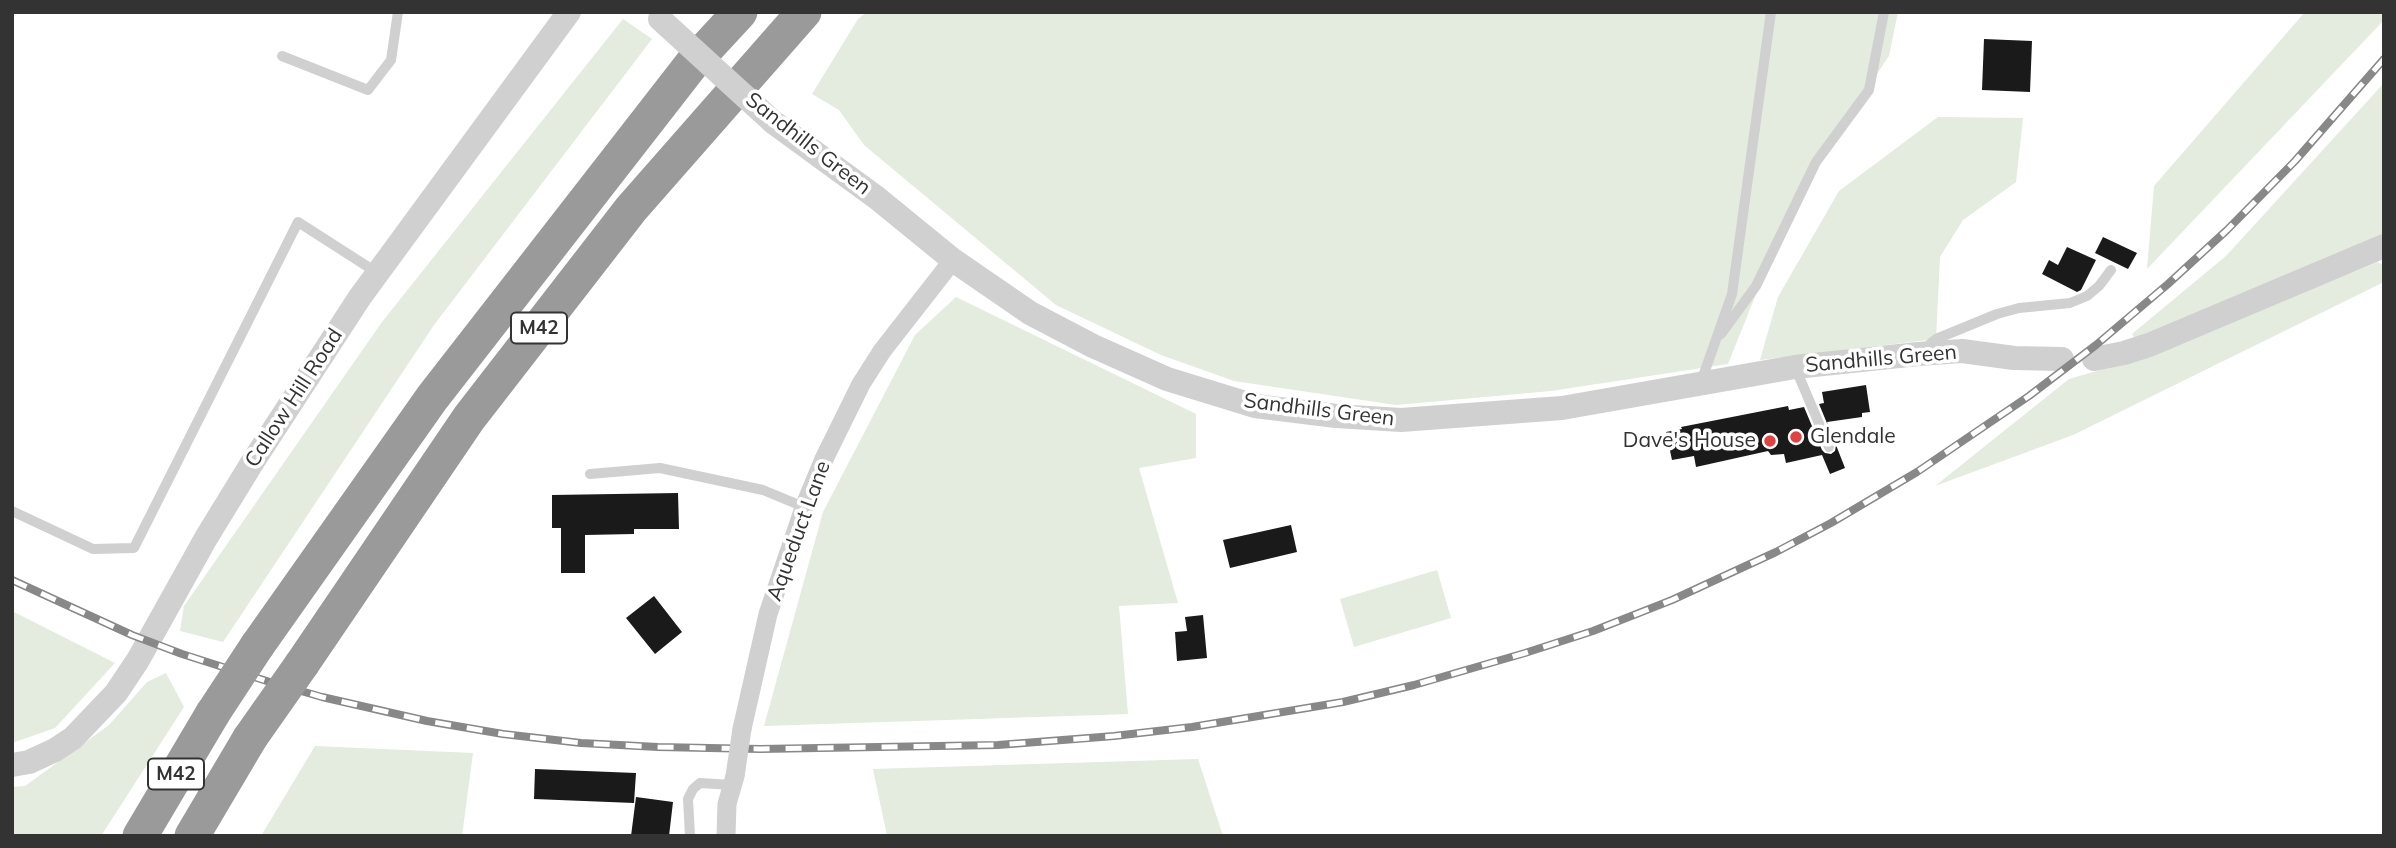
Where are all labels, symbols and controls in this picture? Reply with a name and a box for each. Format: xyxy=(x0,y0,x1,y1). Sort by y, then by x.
street label: Sandhills Green xyxy=(740,87,876,201)
road number: M42 xyxy=(511,312,567,344)
street label: Callow Hill Road xyxy=(240,324,348,472)
street label: Sandhills Green xyxy=(1804,340,1958,378)
street label: Sandhills Green xyxy=(1242,388,1396,432)
place label: Glendale xyxy=(1810,424,1896,450)
place label: Dave's House xyxy=(1623,428,1756,454)
marker: Glendale xyxy=(1788,429,1804,445)
marker: Dave's House xyxy=(1762,433,1778,449)
street label: Aqueduct Lane xyxy=(762,458,836,604)
road number: M42 xyxy=(148,758,204,790)

